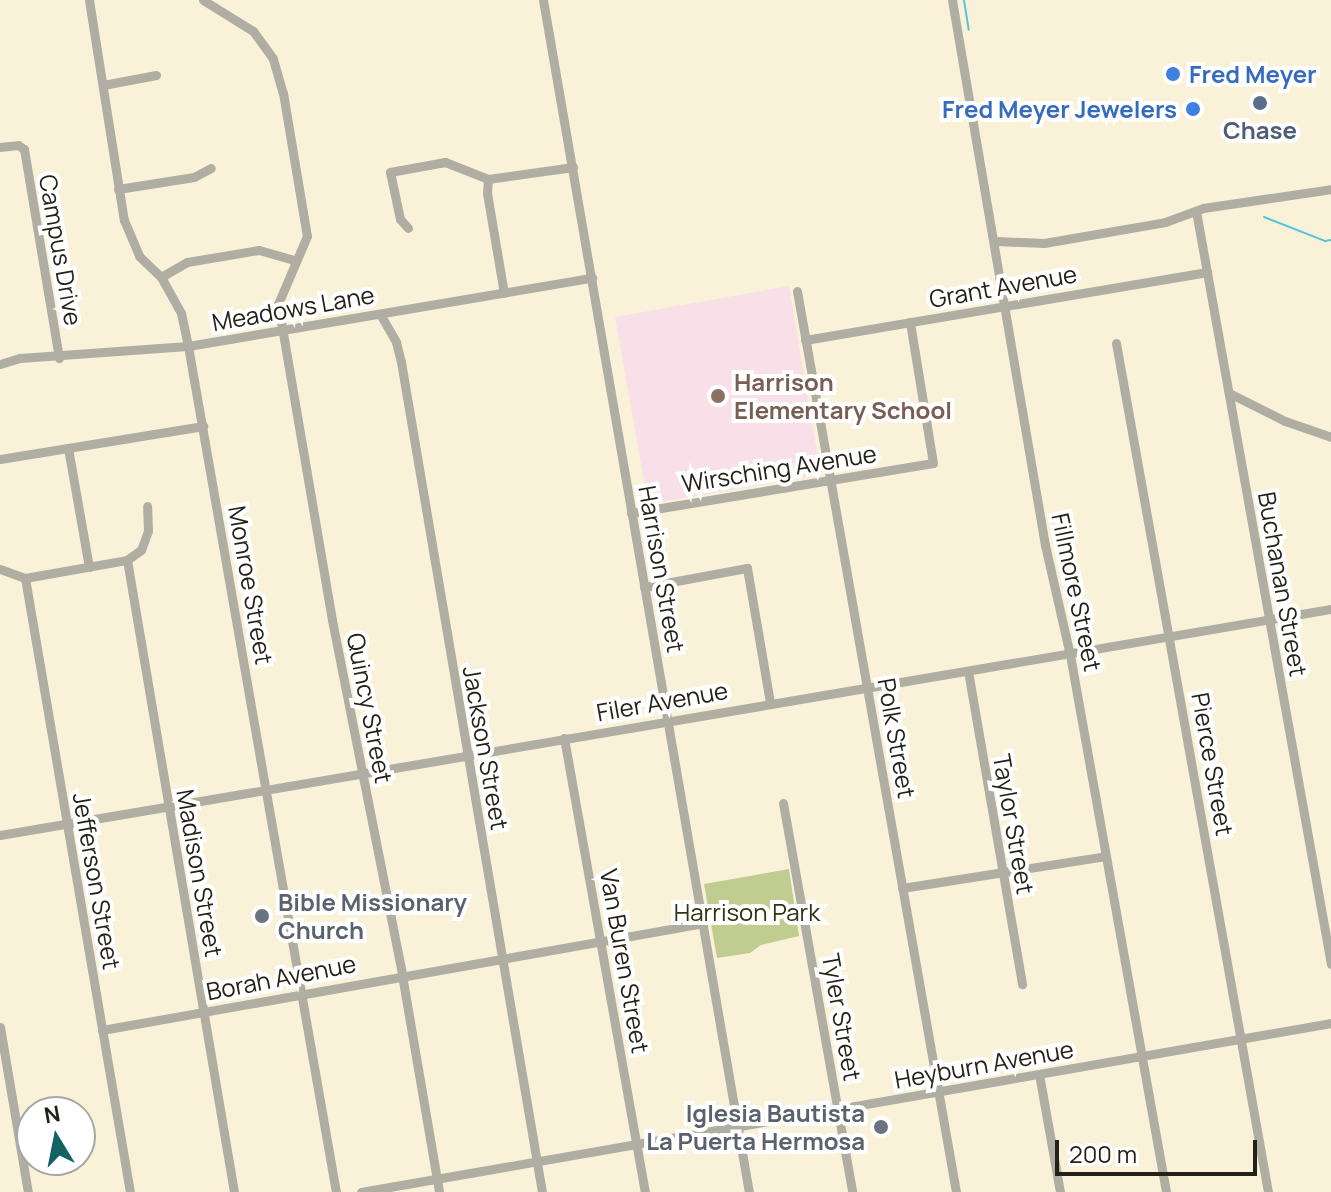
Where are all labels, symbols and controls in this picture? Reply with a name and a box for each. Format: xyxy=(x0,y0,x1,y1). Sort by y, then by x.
place label: Fred Meyer xyxy=(1189,60,1317,88)
marker: Fred Meyer xyxy=(1164,65,1182,83)
marker: Chase xyxy=(1251,94,1269,112)
place label: Fred Meyer Jewelers xyxy=(942,95,1177,123)
marker: Fred Meyer Jewelers xyxy=(1184,100,1202,118)
place label: Chase xyxy=(1223,116,1297,144)
street label: Campus Drive xyxy=(34,172,88,328)
street label: Grant Avenue xyxy=(927,259,1079,313)
street label: Meadows Lane xyxy=(210,280,376,336)
place label: Harrison Elementary School xyxy=(734,368,952,424)
marker: Harrison Elementary School xyxy=(709,387,727,405)
street label: Wirsching Avenue xyxy=(679,438,879,498)
street label: Harrison Street xyxy=(633,483,691,655)
street label: Buchanan Street xyxy=(1253,489,1313,679)
street label: Monroe Street xyxy=(223,503,279,667)
street label: Fillmore Street xyxy=(1046,510,1108,674)
street label: Quincy Street xyxy=(341,631,399,785)
street label: Jackson Street xyxy=(457,664,515,832)
street label: Filer Avenue xyxy=(594,675,730,727)
street label: Polk Street xyxy=(872,676,922,800)
street label: Pierce Street xyxy=(1186,690,1240,838)
street label: Taylor Street xyxy=(988,752,1040,896)
street label: Madison Street xyxy=(171,787,229,959)
street label: Jefferson Street xyxy=(67,790,127,972)
street label: Van Buren Street xyxy=(595,867,655,1055)
place label: Bible Missionary Church xyxy=(278,888,467,944)
park label: Harrison Park xyxy=(674,898,820,926)
marker: Bible Missionary Church xyxy=(253,907,271,925)
street label: Borah Avenue xyxy=(204,948,358,1006)
street label: Tyler Street xyxy=(817,951,867,1083)
street label: Heyburn Avenue xyxy=(892,1034,1076,1094)
north arrow xyxy=(16,1096,96,1176)
text: N xyxy=(42,1098,63,1130)
place label: Iglesia Bautista La Puerta Hermosa xyxy=(646,1099,865,1155)
marker: Iglesia Bautista La Puerta Hermosa xyxy=(872,1118,890,1136)
scale bar xyxy=(1059,1124,1261,1174)
text: 200 m xyxy=(1069,1137,1137,1170)

